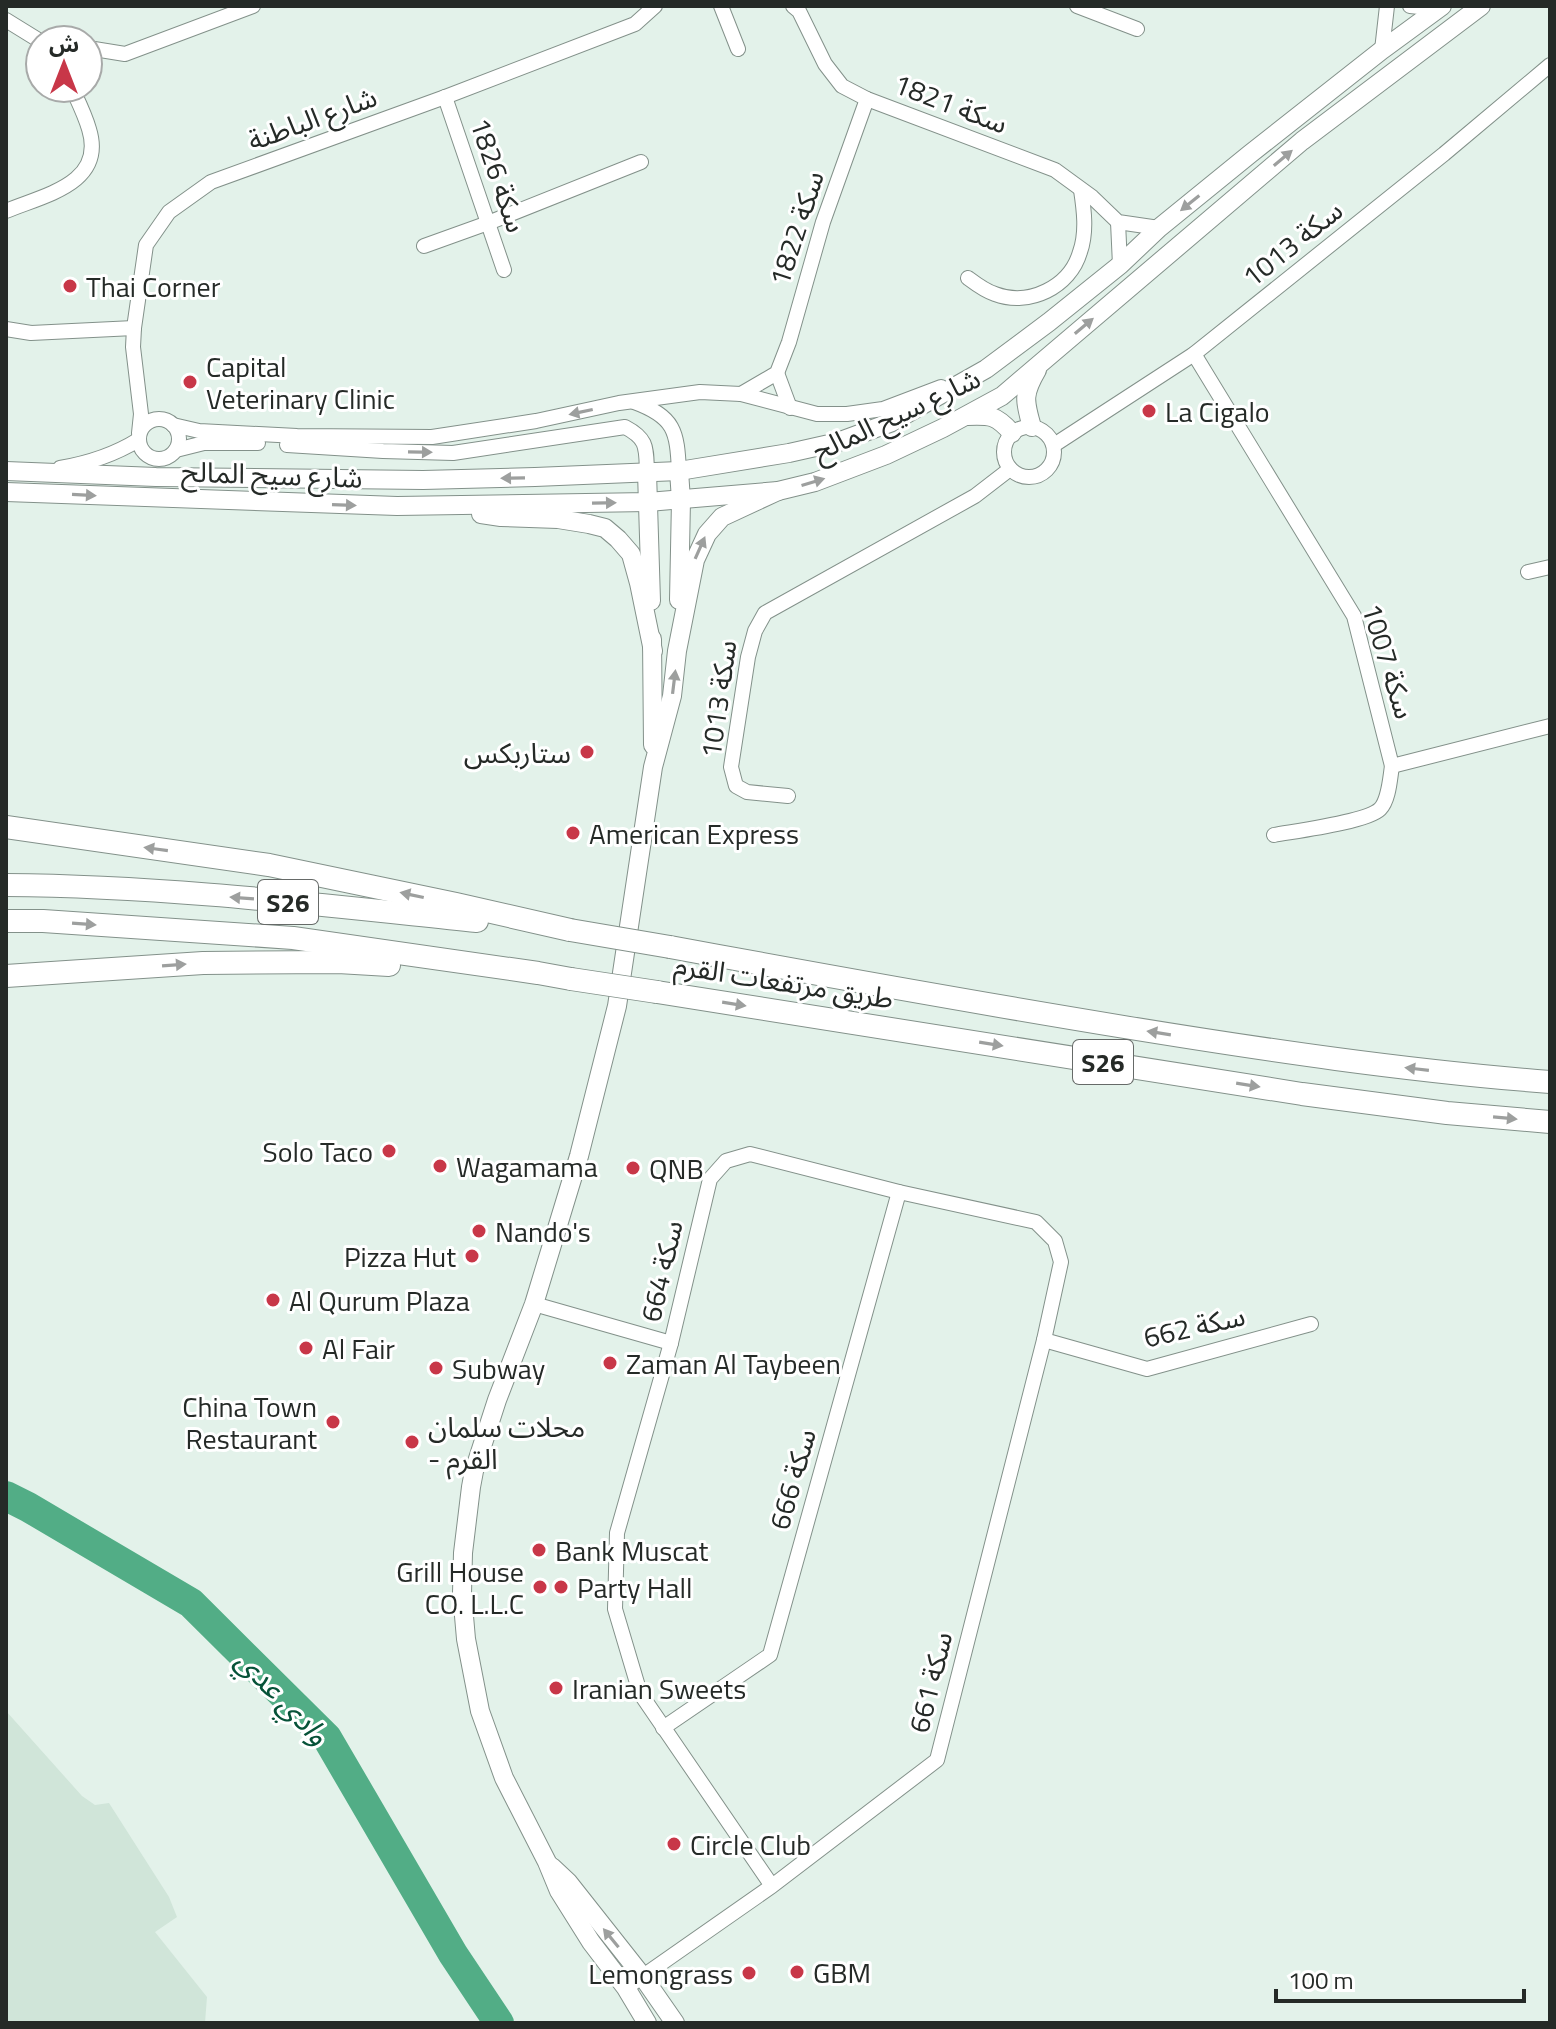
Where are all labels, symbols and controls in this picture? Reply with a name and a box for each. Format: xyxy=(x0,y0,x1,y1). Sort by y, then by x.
north arrow xyxy=(24,24,104,104)
text: ش xyxy=(49,27,79,61)
street label: سكة 1821 xyxy=(888,62,1014,144)
street label: شارع الباطنة xyxy=(241,75,383,161)
street label: سكة 1826 xyxy=(459,112,539,238)
one-way arrow xyxy=(1272,150,1292,167)
street label: سكة 1822 xyxy=(757,165,835,291)
street label: سكة 1013 xyxy=(1232,189,1352,297)
one-way arrow xyxy=(1180,194,1200,211)
place label: Thai Corner xyxy=(86,265,221,308)
marker: Thai Corner xyxy=(61,277,79,295)
one-way arrow xyxy=(1074,318,1094,335)
place label: Capital Veterinary Clinic xyxy=(206,345,395,420)
street label: شارع سيح المالح xyxy=(805,356,987,472)
marker: Capital Veterinary Clinic xyxy=(181,373,199,391)
place label: La Cigalo xyxy=(1165,390,1270,433)
marker: La Cigalo xyxy=(1140,402,1158,420)
one-way arrow xyxy=(568,406,593,418)
one-way arrow xyxy=(408,446,433,459)
street label: شارع سيح المالح xyxy=(181,449,363,499)
one-way arrow xyxy=(500,472,525,484)
one-way arrow xyxy=(801,475,825,488)
one-way arrow xyxy=(72,489,97,502)
one-way arrow xyxy=(592,496,617,509)
one-way arrow xyxy=(332,498,357,511)
one-way arrow xyxy=(694,536,707,560)
street label: سكة 1007 xyxy=(1351,598,1427,724)
street label: سكة 1013 xyxy=(688,637,748,761)
one-way arrow xyxy=(667,670,680,695)
place label: ستاربكس xyxy=(464,731,571,774)
marker: ستاربكس xyxy=(578,743,596,761)
place label: American Express xyxy=(589,812,799,855)
marker: American Express xyxy=(564,824,582,842)
one-way arrow xyxy=(143,842,168,855)
road number: S26 xyxy=(258,880,318,924)
one-way arrow xyxy=(399,888,424,901)
one-way arrow xyxy=(229,891,254,904)
one-way arrow xyxy=(72,918,97,931)
street label: طريق مرتفعات القرم xyxy=(671,942,897,1020)
one-way arrow xyxy=(162,958,187,971)
one-way arrow xyxy=(722,998,747,1011)
one-way arrow xyxy=(1146,1026,1171,1039)
one-way arrow xyxy=(979,1038,1004,1051)
road number: S26 xyxy=(1073,1040,1133,1084)
one-way arrow xyxy=(1404,1062,1429,1075)
one-way arrow xyxy=(1235,1080,1260,1092)
one-way arrow xyxy=(1493,1112,1518,1125)
place label: Solo Taco xyxy=(263,1130,373,1173)
marker: Solo Taco xyxy=(380,1142,398,1160)
place label: Wagamama xyxy=(456,1145,598,1188)
place label: QNB xyxy=(649,1147,704,1190)
marker: Wagamama xyxy=(431,1157,449,1175)
marker: QNB xyxy=(624,1159,642,1177)
place label: Nando's xyxy=(495,1210,591,1253)
street label: سكة 664 xyxy=(628,1216,694,1326)
marker: Nando's xyxy=(470,1222,488,1240)
place label: Pizza Hut xyxy=(344,1235,456,1278)
marker: Pizza Hut xyxy=(463,1247,481,1265)
place label: Al Qurum Plaza xyxy=(289,1279,470,1322)
marker: Al Qurum Plaza xyxy=(264,1291,282,1309)
street label: سكة 662 xyxy=(1139,1293,1249,1359)
place label: Al Fair xyxy=(322,1327,395,1370)
marker: Al Fair xyxy=(297,1339,315,1357)
place label: Zaman Al Taybeen xyxy=(626,1342,841,1385)
place label: Subway xyxy=(452,1347,545,1390)
marker: Zaman Al Taybeen xyxy=(601,1354,619,1372)
marker: Subway xyxy=(427,1359,445,1377)
place label: China Town Restaurant xyxy=(182,1385,317,1460)
place label: محلات سلمان - القرم xyxy=(428,1405,585,1480)
marker: China Town Restaurant xyxy=(324,1413,342,1431)
street label: سكة 666 xyxy=(757,1424,827,1534)
marker: محلات سلمان - القرم xyxy=(403,1433,421,1451)
place label: Bank Muscat xyxy=(555,1529,709,1572)
marker: Bank Muscat xyxy=(530,1541,548,1559)
place label: Grill House CO. L.L.C xyxy=(396,1550,524,1625)
place label: Party Hall xyxy=(577,1566,693,1609)
marker: Grill House CO. L.L.C xyxy=(531,1578,549,1596)
marker: Party Hall xyxy=(552,1578,570,1596)
street label: سكة 661 xyxy=(897,1627,963,1737)
water label: وادي عدي xyxy=(225,1639,341,1756)
place label: Iranian Sweets xyxy=(572,1667,746,1710)
marker: Iranian Sweets xyxy=(547,1679,565,1697)
place label: Circle Club xyxy=(690,1823,811,1866)
marker: Circle Club xyxy=(665,1835,683,1853)
one-way arrow xyxy=(604,1928,620,1948)
place label: GBM xyxy=(813,1951,871,1994)
place label: Lemongrass xyxy=(588,1952,733,1995)
scale bar xyxy=(1276,1953,1524,2003)
text: 100 m xyxy=(1288,1962,1354,1998)
marker: GBM xyxy=(788,1963,806,1981)
marker: Lemongrass xyxy=(740,1964,758,1982)

